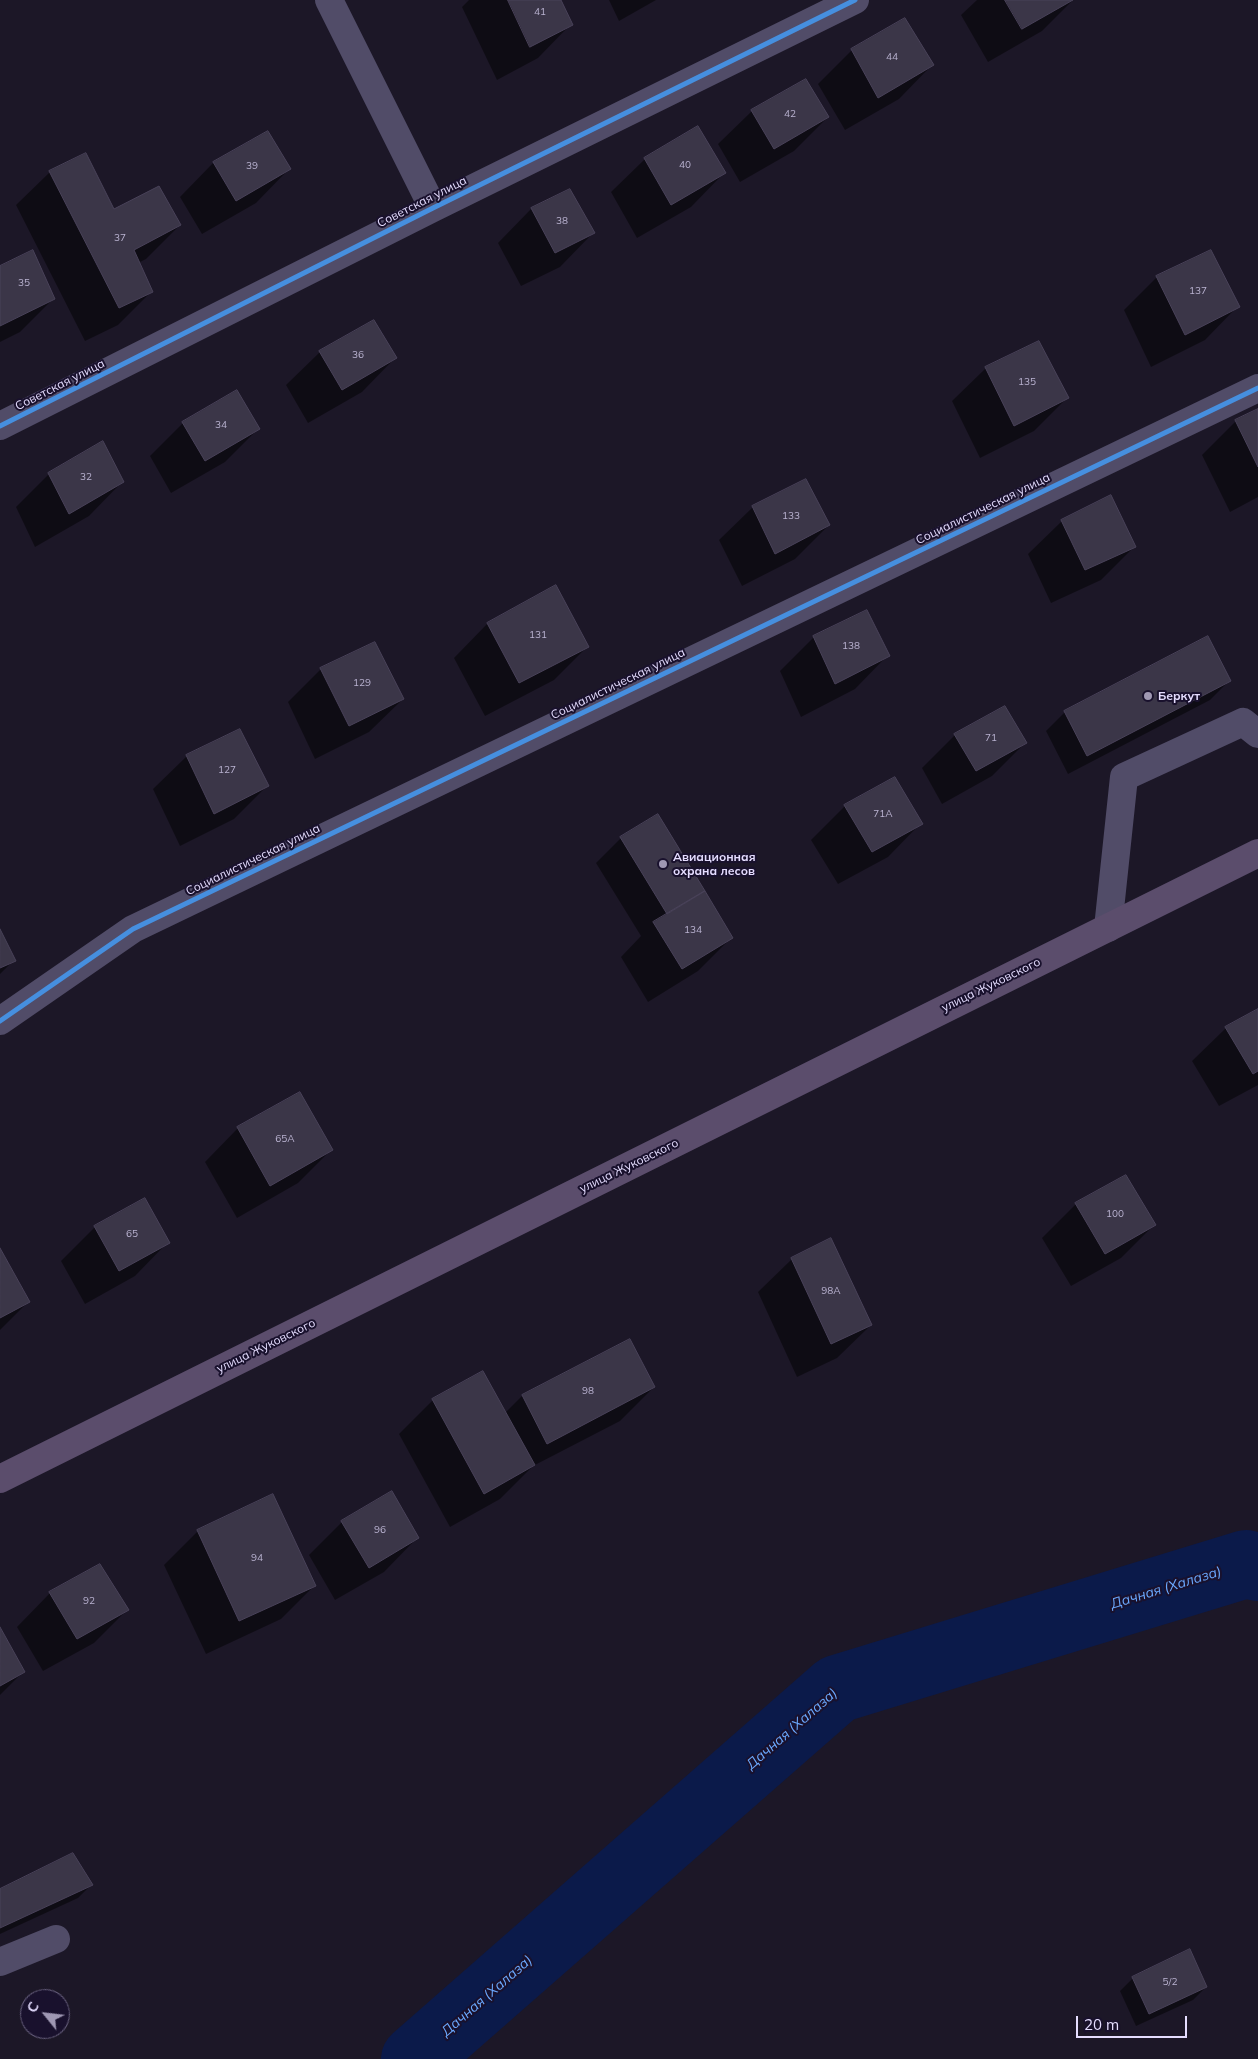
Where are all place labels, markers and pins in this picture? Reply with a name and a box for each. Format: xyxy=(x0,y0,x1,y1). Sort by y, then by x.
place label: Беркут xyxy=(1158,689,1200,703)
marker: Беркут xyxy=(1142,690,1154,702)
place label: Авиационная охрана лесов xyxy=(673,850,755,878)
marker: Авиационная охрана лесов xyxy=(657,858,669,870)

